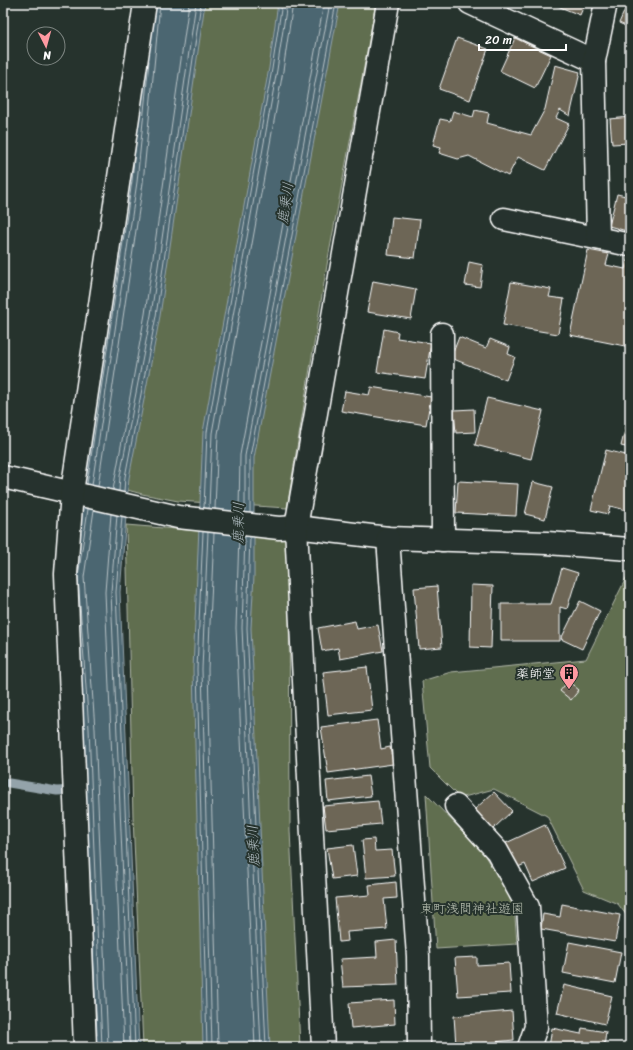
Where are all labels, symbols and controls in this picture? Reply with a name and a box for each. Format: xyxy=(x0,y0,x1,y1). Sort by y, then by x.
north arrow xyxy=(26,26,66,66)
scale bar xyxy=(479,26,566,52)
text: 20 m xyxy=(485,29,512,51)
text: N xyxy=(42,45,53,65)
water label: 鹿乗川 xyxy=(270,181,301,226)
water label: 鹿乗川 xyxy=(226,502,251,544)
place label: 薬師堂 xyxy=(516,662,555,685)
building icon: 薬師堂 xyxy=(558,662,580,690)
water label: 鹿乗川 xyxy=(240,824,267,868)
park label: 東町浅間神社遊園 xyxy=(420,897,524,920)

